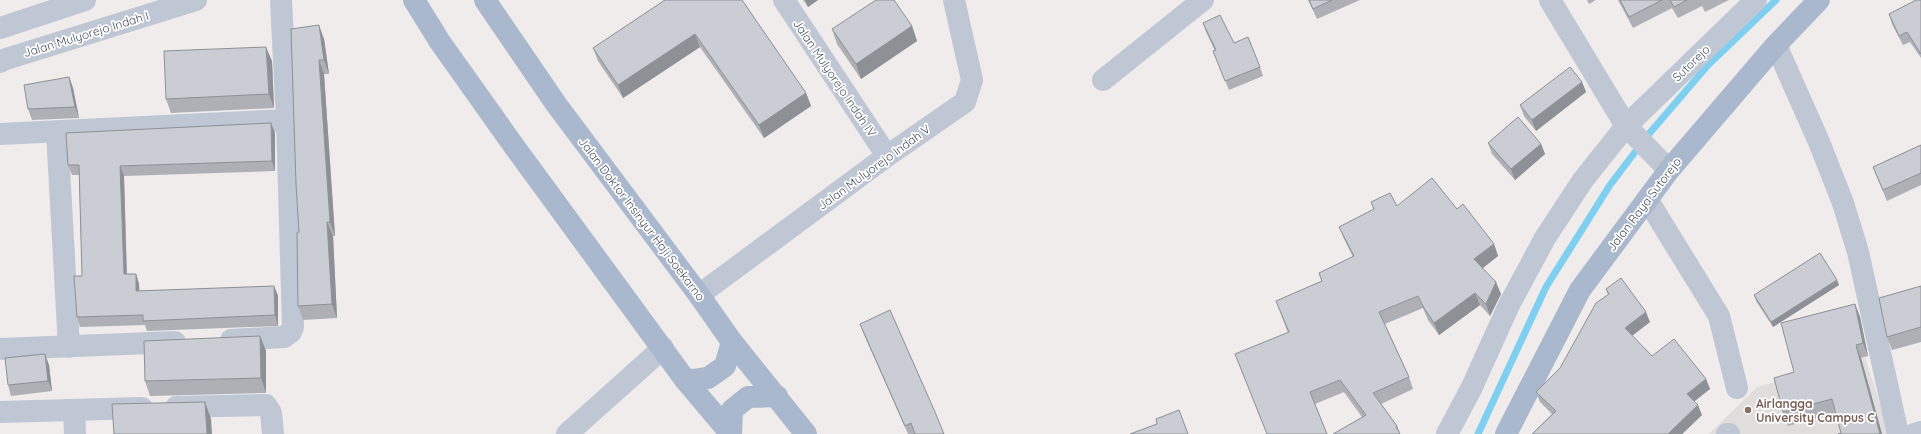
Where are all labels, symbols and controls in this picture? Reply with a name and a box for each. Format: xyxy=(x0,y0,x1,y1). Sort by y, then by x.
street label: Jalan Mulyorejo Indah I xyxy=(22,8,150,60)
street label: Jalan Mulyorejo Indah IV xyxy=(790,17,880,139)
street label: Sutorejo xyxy=(1669,41,1713,85)
street label: Jalan Mulyorejo Indah V xyxy=(815,121,933,213)
street label: Jalan Doktor Insinyur Haji Soekarno xyxy=(576,134,708,304)
street label: Jalan Raya Sutorejo xyxy=(1604,154,1684,254)
place label: Airlangga University Campus C xyxy=(1756,396,1875,425)
marker: Airlangga University Campus C xyxy=(1743,405,1753,415)

